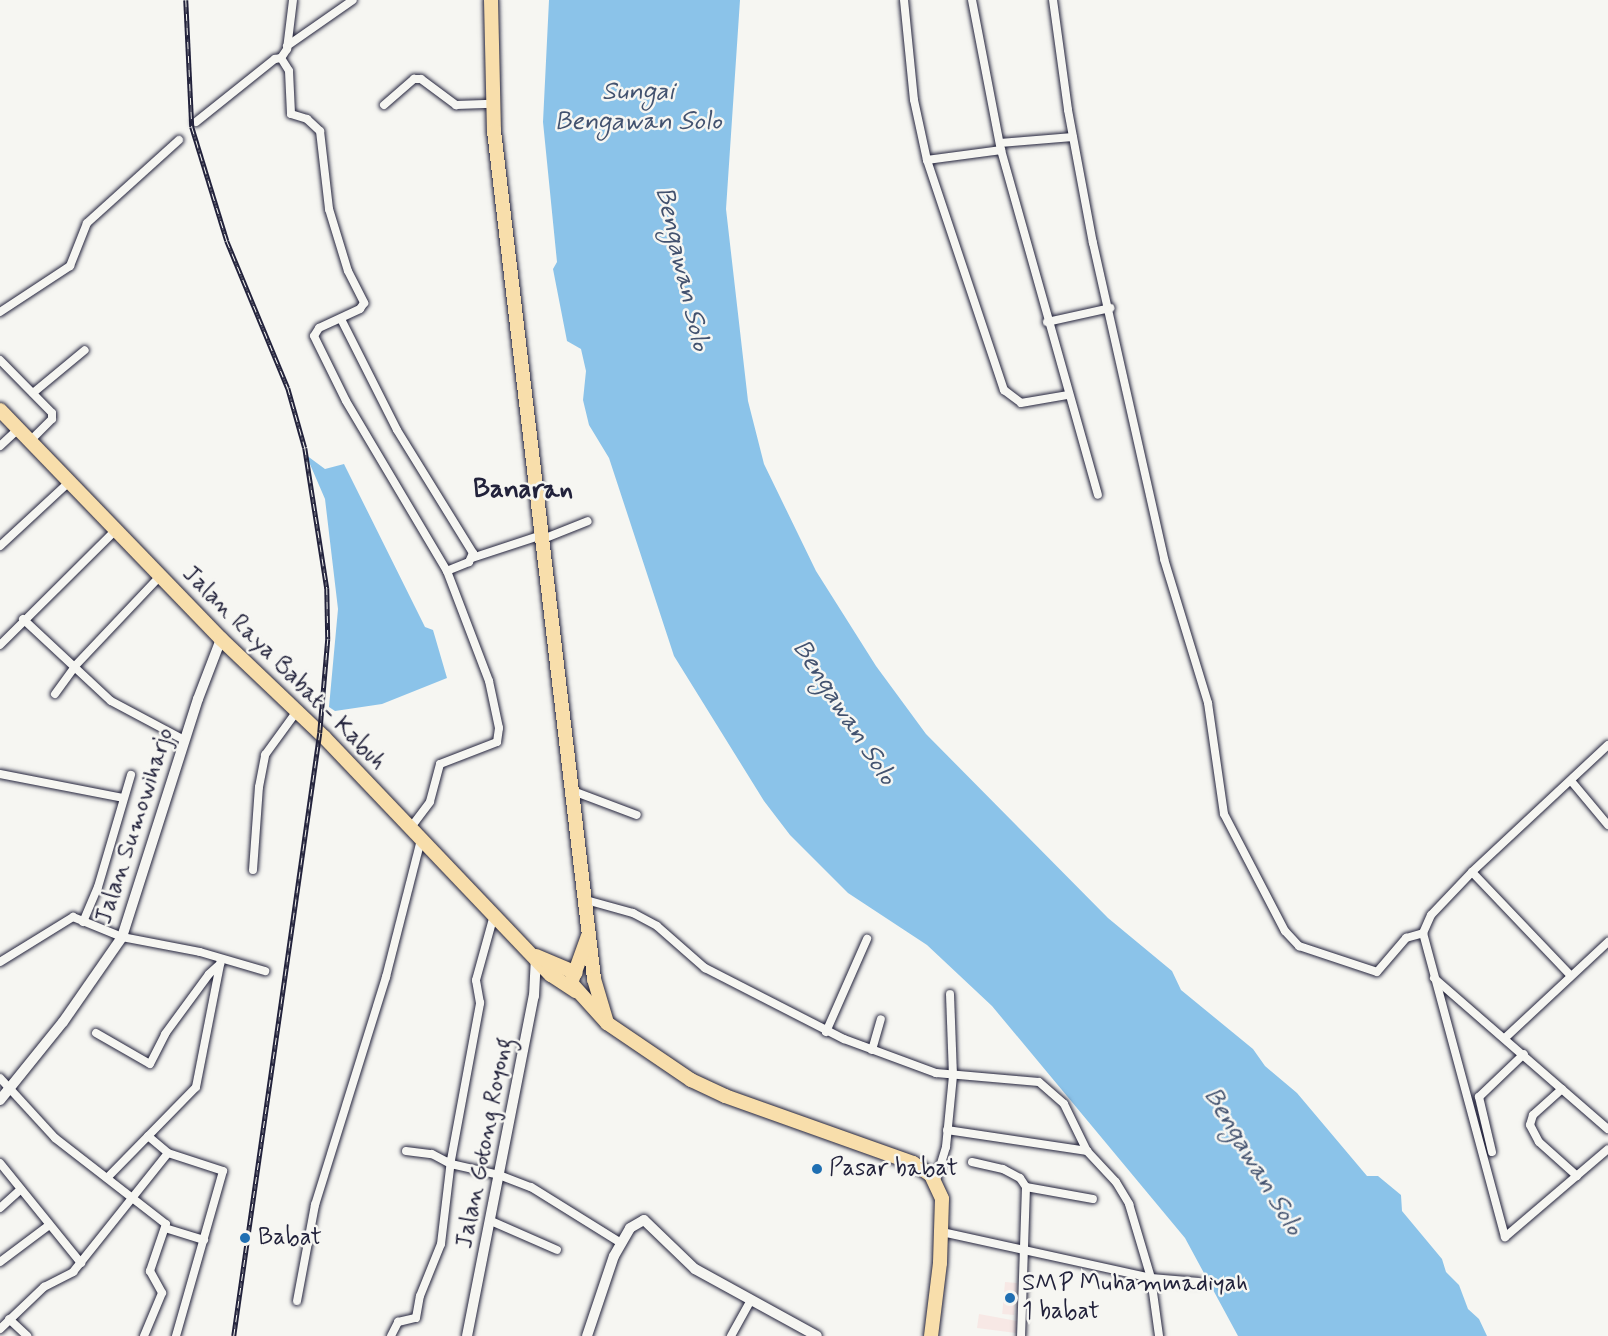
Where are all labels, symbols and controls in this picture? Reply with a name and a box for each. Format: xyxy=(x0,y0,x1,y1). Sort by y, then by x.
water label: Sungai Bengawan Solo xyxy=(555,77,721,138)
water label: Bengawan Solo xyxy=(647,184,715,354)
district label: Banaran xyxy=(473,474,573,506)
street label: Jalan Raya Babat - Kabuh xyxy=(176,560,392,776)
water label: Bengawan Solo xyxy=(785,635,901,791)
street label: Jalan Sumowiharjo xyxy=(91,727,179,925)
street label: Jalan Gotong Royong xyxy=(450,1031,520,1255)
water label: Bengawan Solo xyxy=(1196,1082,1308,1242)
place label: Pasar babat xyxy=(829,1155,955,1183)
marker: Pasar babat xyxy=(810,1162,824,1176)
place label: Babat xyxy=(258,1224,322,1252)
marker: Babat xyxy=(236,1229,254,1247)
place label: SMP Muhammadiyah 1 babat xyxy=(1022,1270,1248,1326)
marker: SMP Muhammadiyah 1 babat xyxy=(1003,1291,1017,1305)

